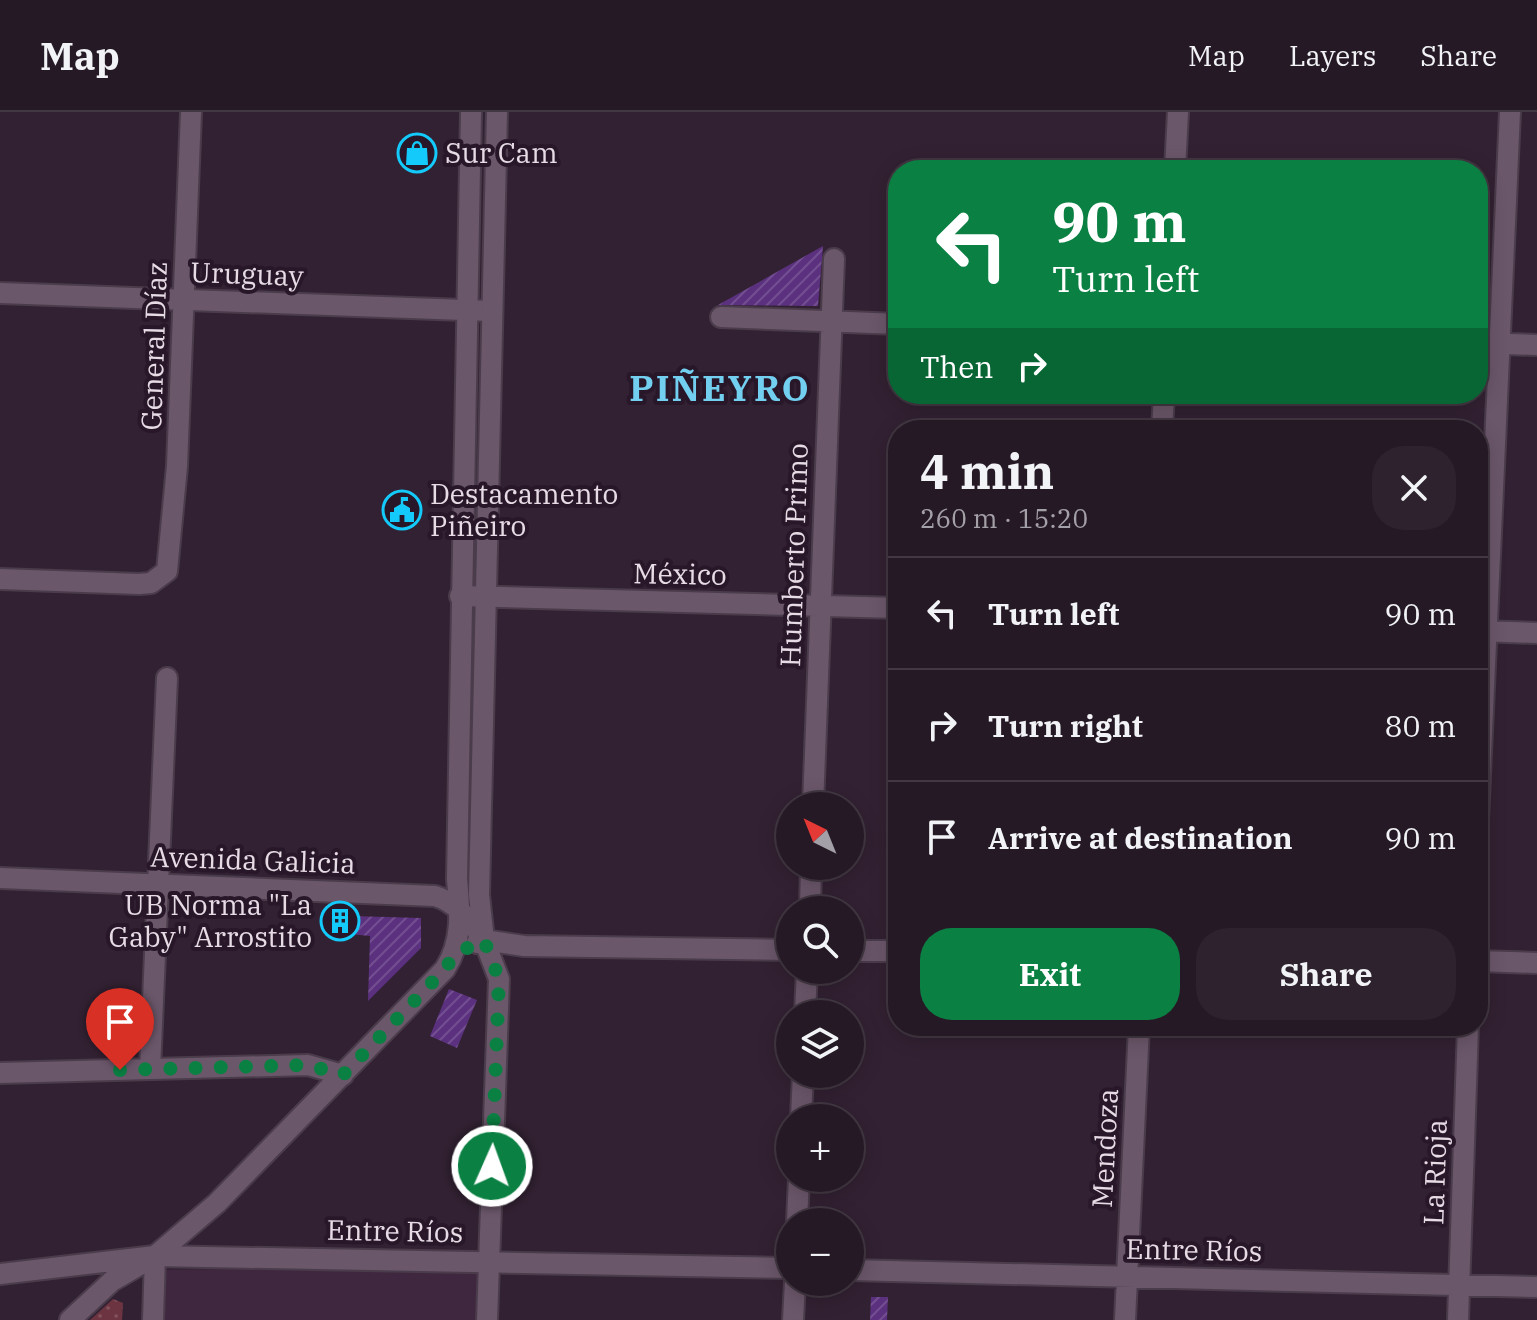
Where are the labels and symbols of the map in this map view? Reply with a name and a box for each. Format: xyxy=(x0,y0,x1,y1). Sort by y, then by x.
shop icon: Sur Cam xyxy=(396,132,438,174)
place label: Sur Cam xyxy=(445,134,558,171)
street label: Uruguay xyxy=(190,253,304,294)
street label: General Díaz xyxy=(132,261,175,431)
district label: PIÑEYRO xyxy=(629,364,811,411)
street label: Humberto Primo xyxy=(771,442,816,667)
place label: Destacamento Piñeiro xyxy=(430,475,618,544)
public building icon: Destacamento Piñeiro xyxy=(381,489,423,531)
street label: México xyxy=(633,554,727,593)
north arrow xyxy=(776,792,864,880)
street label: Avenida Galicia xyxy=(150,837,356,882)
place label: UB Norma "La Gaby" Arrostito xyxy=(109,886,312,955)
building icon: UB Norma "La Gaby" Arrostito xyxy=(319,900,361,942)
pin xyxy=(86,988,154,1070)
street label: Mendoza xyxy=(1083,1087,1126,1209)
street label: La Rioja xyxy=(1414,1119,1455,1225)
position arrow xyxy=(450,1124,534,1208)
street label: Entre Ríos xyxy=(326,1211,464,1250)
street label: Entre Ríos xyxy=(1125,1230,1263,1269)

